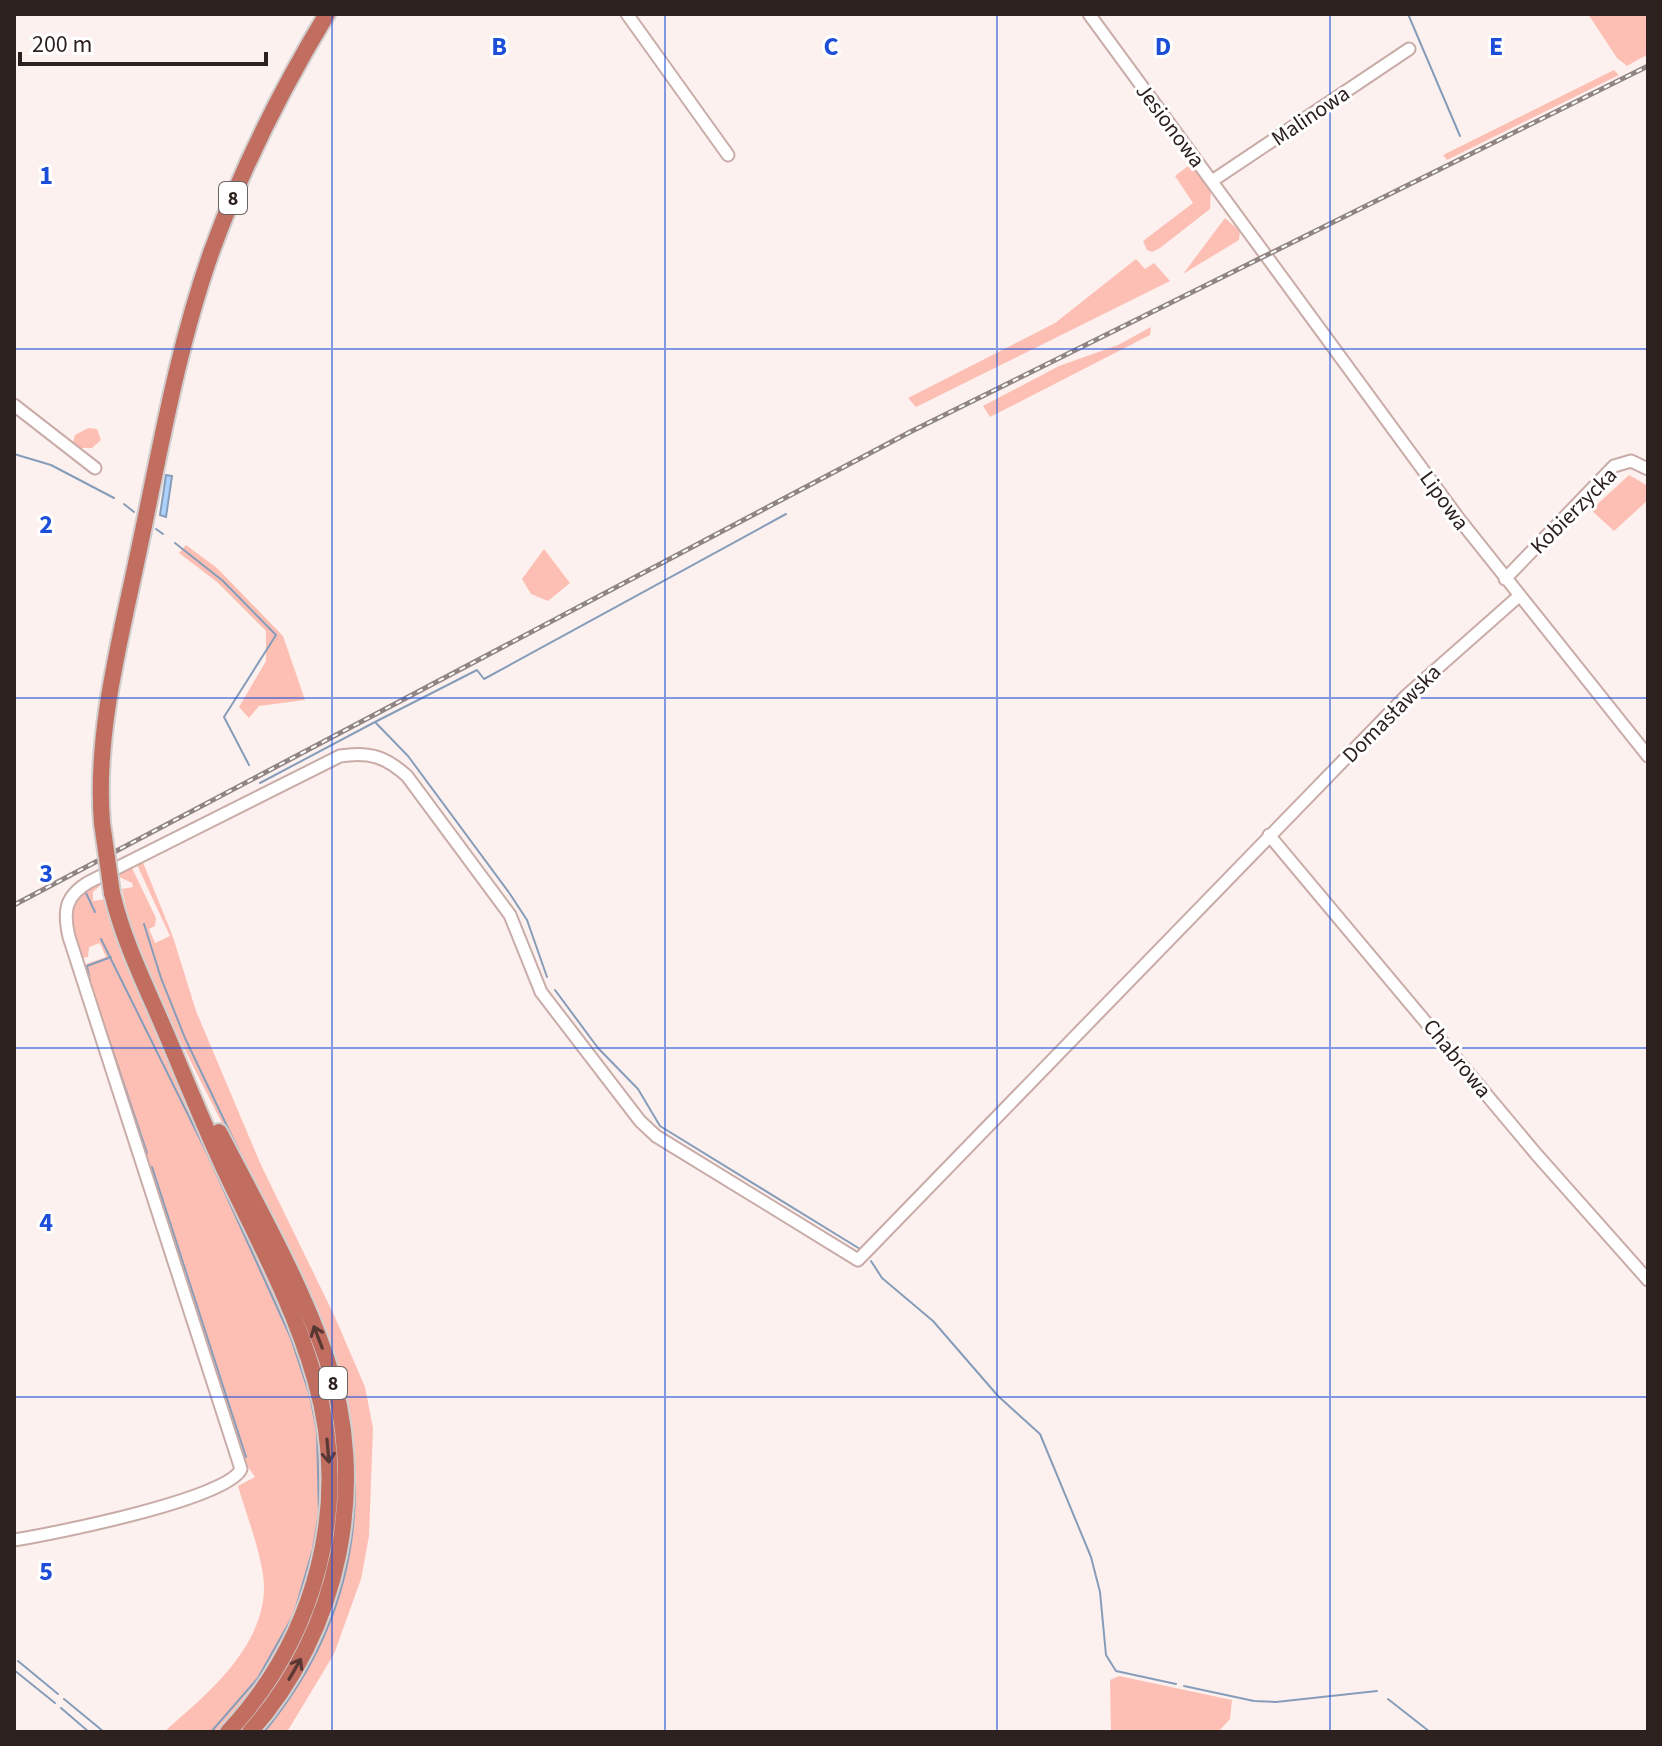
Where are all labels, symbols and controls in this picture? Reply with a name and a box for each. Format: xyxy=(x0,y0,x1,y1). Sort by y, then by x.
scale bar xyxy=(20,16,266,66)
text: 200 m xyxy=(32,27,92,62)
text: B xyxy=(491,28,507,65)
text: C xyxy=(823,28,839,65)
text: D xyxy=(1155,28,1171,65)
text: E xyxy=(1489,28,1503,65)
street label: Jesionowa xyxy=(1128,77,1213,175)
street label: Malinowa xyxy=(1265,78,1356,154)
text: 1 xyxy=(39,157,53,194)
road number: 8 xyxy=(219,182,247,214)
street label: Kobierzycka xyxy=(1523,460,1625,562)
street label: Lipowa xyxy=(1412,464,1477,537)
text: 2 xyxy=(39,506,53,543)
street label: Domasławska xyxy=(1335,657,1448,770)
text: 3 xyxy=(39,855,53,892)
street label: Chabrowa xyxy=(1415,1012,1499,1105)
text: 4 xyxy=(39,1204,53,1241)
one-way arrow xyxy=(310,1325,324,1350)
road number: 8 xyxy=(319,1367,347,1399)
one-way arrow xyxy=(321,1437,336,1464)
text: 5 xyxy=(39,1553,53,1590)
one-way arrow xyxy=(288,1657,303,1681)

